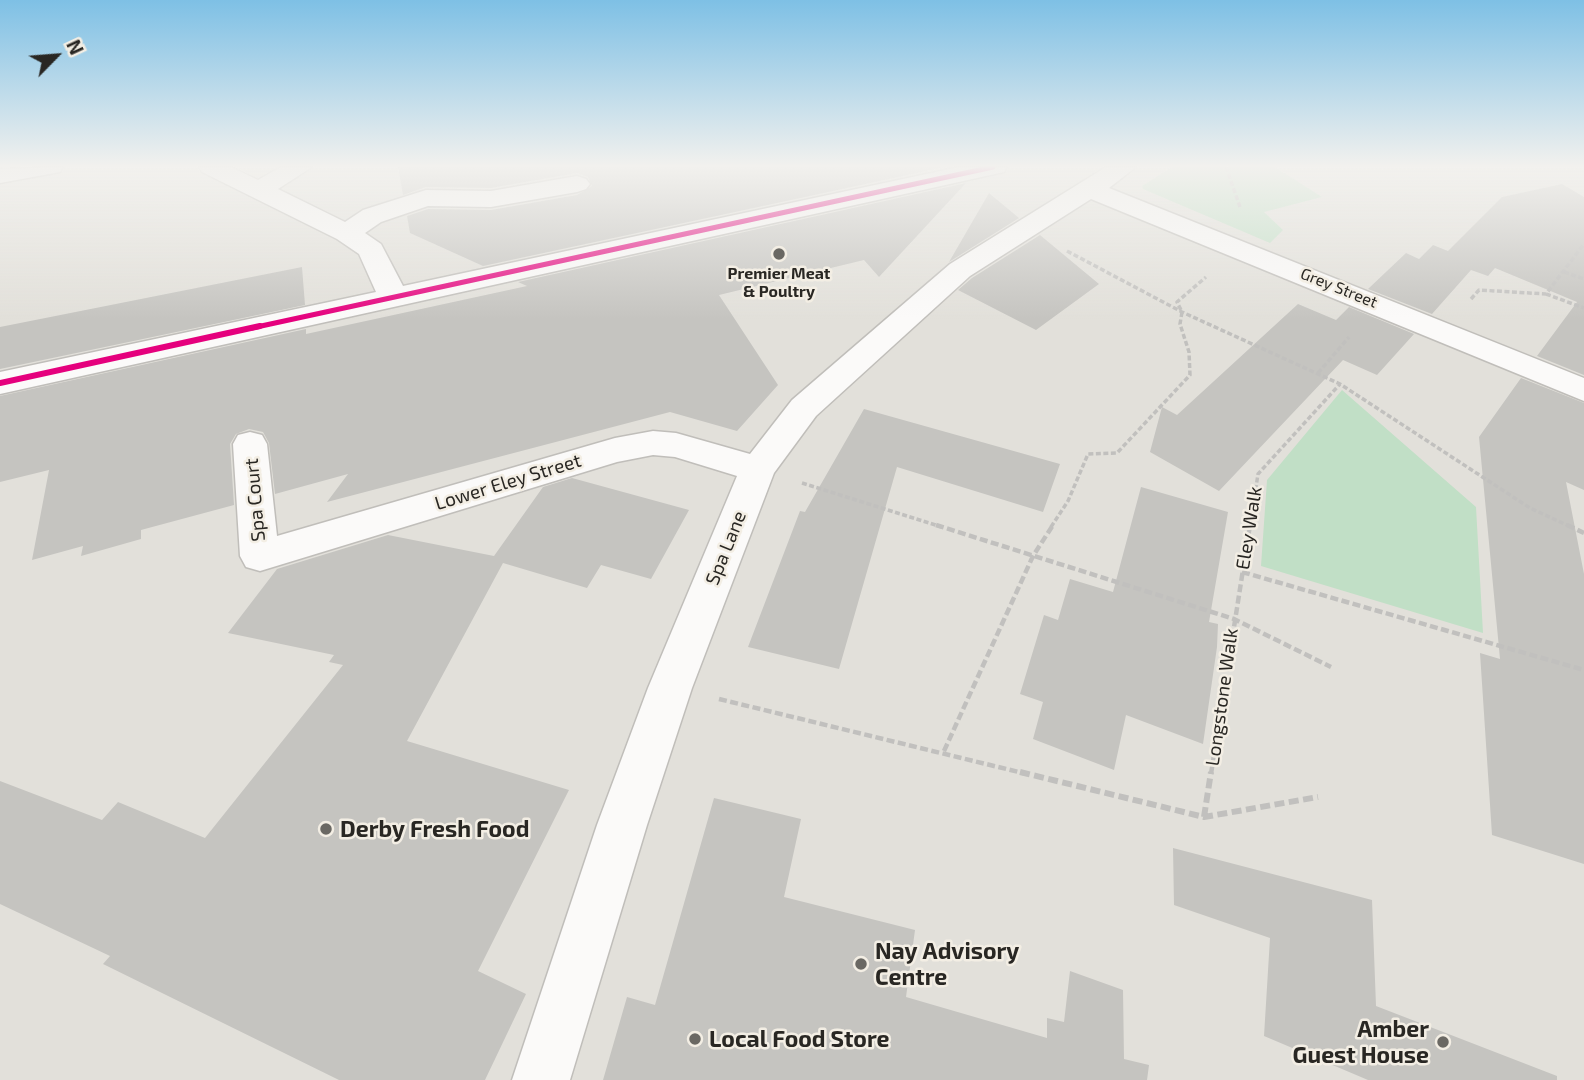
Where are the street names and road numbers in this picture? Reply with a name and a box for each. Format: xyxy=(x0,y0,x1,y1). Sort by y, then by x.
street label: Grey Street xyxy=(1298,264,1380,312)
street label: Lower Eley Street xyxy=(432,449,584,515)
street label: Spa Court xyxy=(240,457,270,543)
street label: Eley Walk xyxy=(1231,485,1267,571)
street label: Spa Lane xyxy=(701,508,751,588)
street label: Longstone Walk xyxy=(1201,627,1243,767)

